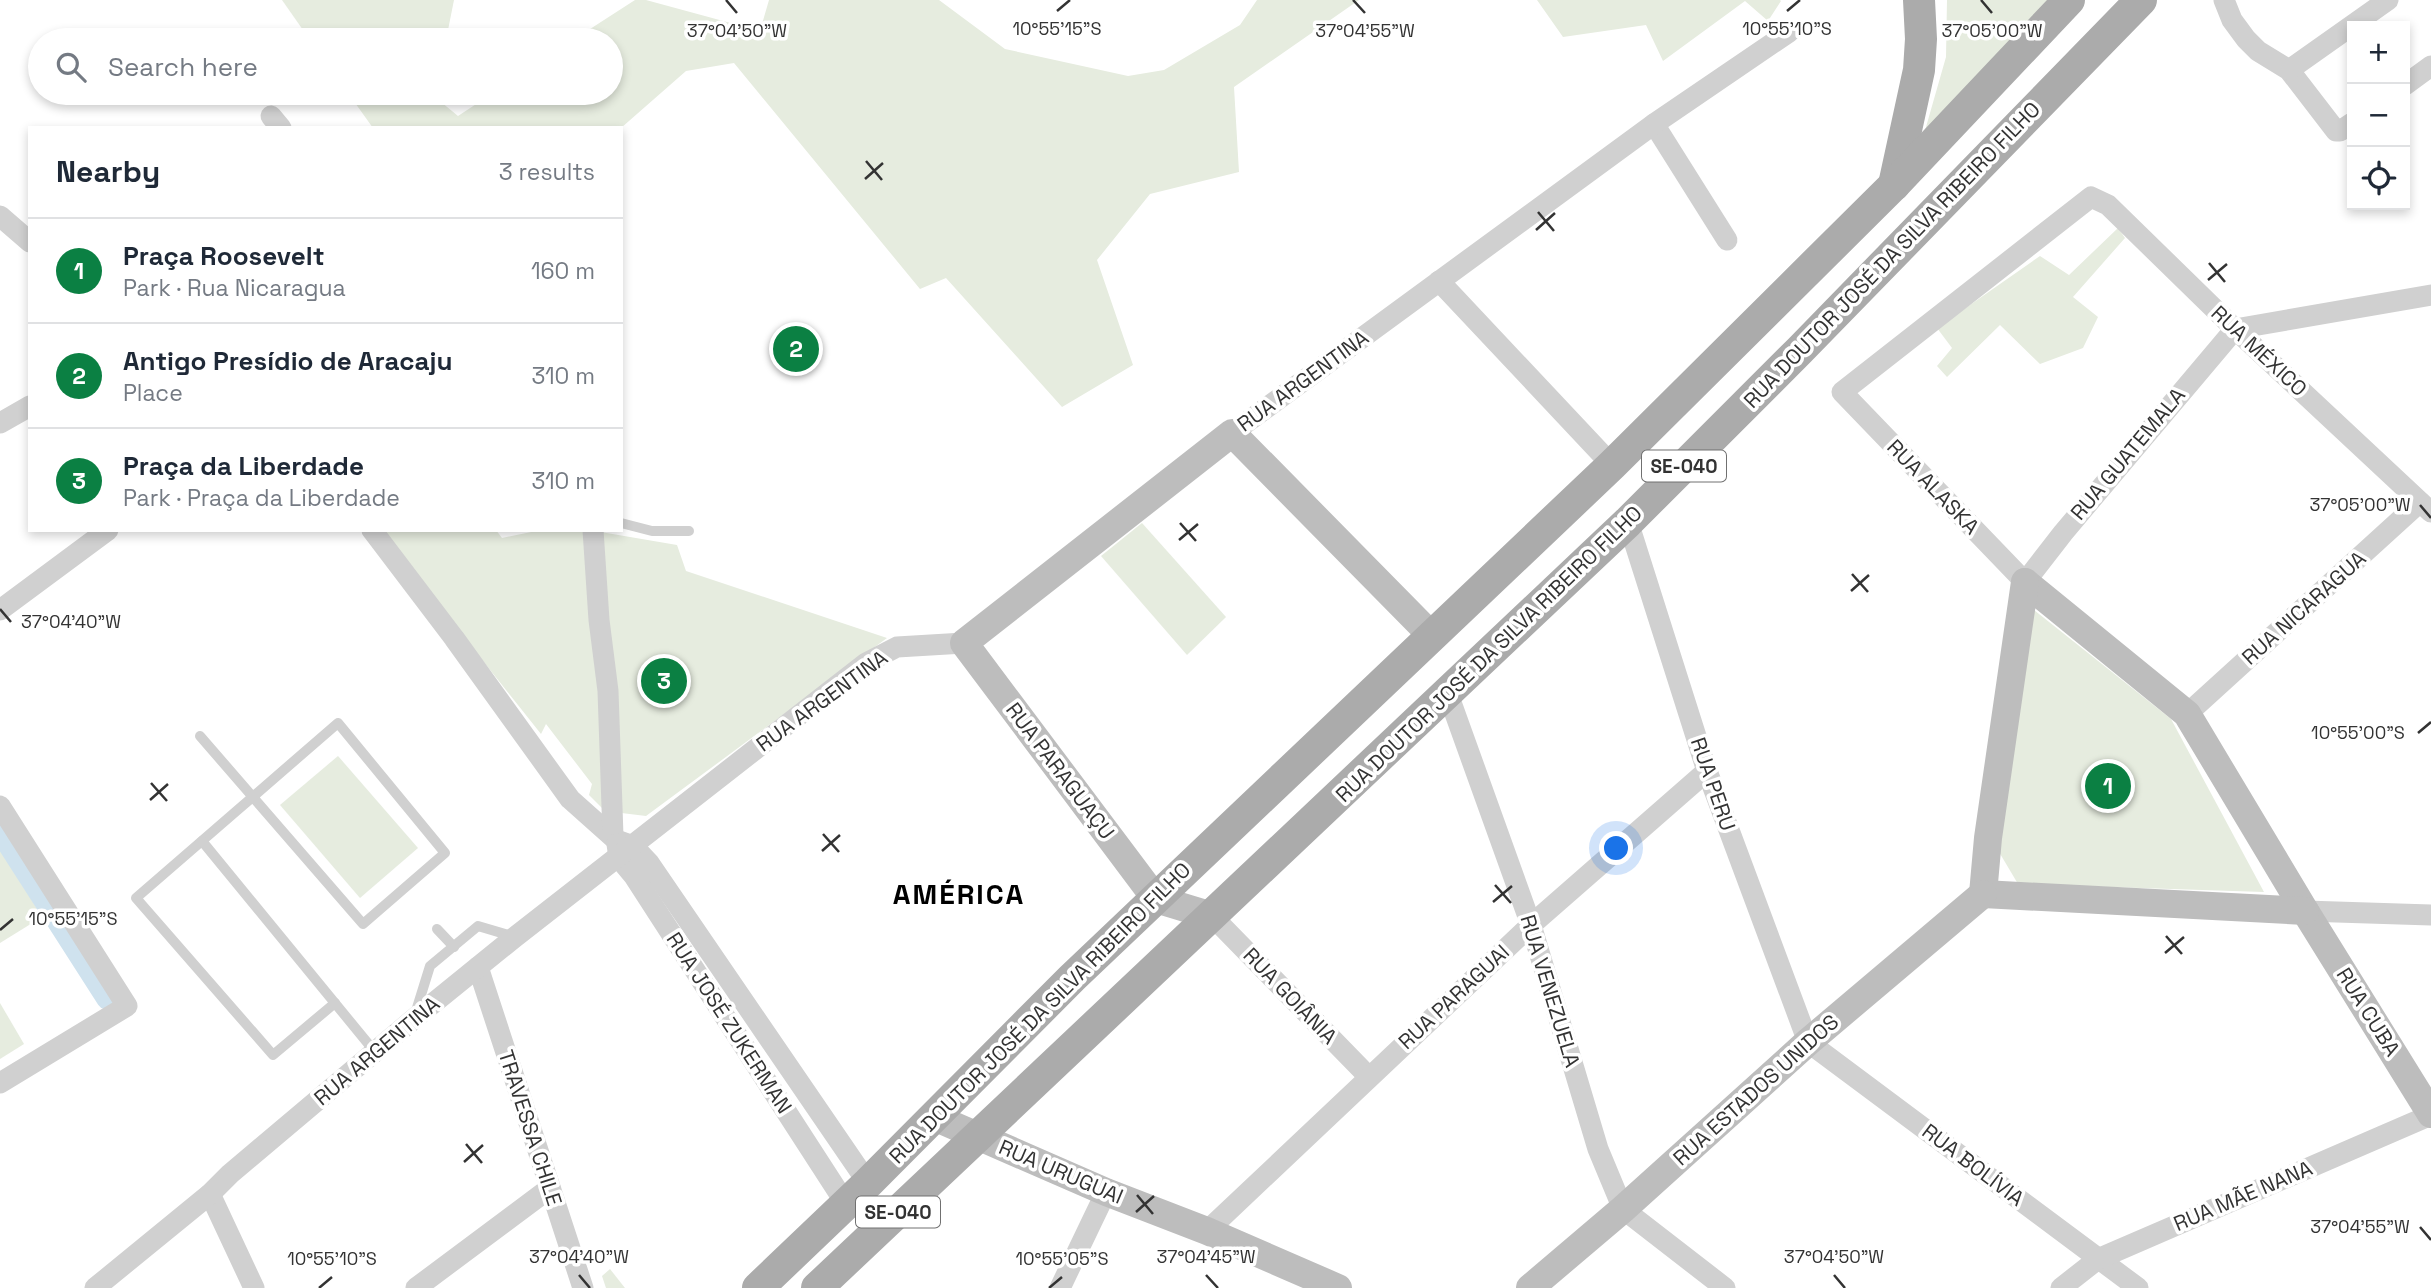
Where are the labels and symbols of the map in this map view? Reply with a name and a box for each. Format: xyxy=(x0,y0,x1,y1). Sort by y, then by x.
text: 10°55'15"S xyxy=(1013,17,1102,40)
text: 10°55'10"S xyxy=(1742,17,1832,40)
text: 37°04'50"W xyxy=(687,19,787,42)
text: 37°04'55"W xyxy=(1315,19,1415,42)
text: 37°05'00"W xyxy=(1941,19,2043,42)
street label: RUA DOUTOR JOSÉ DA SILVA RIBEIRO FILHO xyxy=(1738,96,2046,414)
street label: RUA MÉXICO xyxy=(2206,299,2313,402)
pin: 2 xyxy=(773,323,819,375)
street label: RUA ARGENTINA xyxy=(1232,324,1374,437)
street label: RUA GUATEMALA xyxy=(2064,382,2191,525)
street label: RUA ALASKA xyxy=(1881,433,1985,540)
road number: SE-040 xyxy=(1642,450,1726,481)
text: 37°05'00"W xyxy=(2309,493,2411,516)
street label: RUA DOUTOR JOSÉ DA SILVA RIBEIRO FILHO xyxy=(1330,500,1648,808)
street label: RUA NICARAGUA xyxy=(2236,545,2371,671)
text: 37°04'40"W xyxy=(21,610,121,633)
street label: RUA ARGENTINA xyxy=(751,644,893,757)
pin: 3 xyxy=(641,655,687,707)
street label: RUA PARAGUAÇU xyxy=(1000,697,1121,844)
text: 10°55'00"S xyxy=(2311,721,2405,744)
street label: RUA PERU xyxy=(1685,734,1742,834)
pin: 1 xyxy=(2085,760,2131,812)
your location xyxy=(1599,831,1633,865)
street label: RUA DOUTOR JOSÉ DA SILVA RIBEIRO FILHO xyxy=(883,856,1196,1169)
district label: AMÉRICA xyxy=(893,876,1025,912)
text: 10°55'15"S xyxy=(29,907,118,930)
street label: RUA VENEZUELA xyxy=(1514,911,1587,1070)
street label: RUA JOSÉ ZUKERMAN xyxy=(661,927,798,1119)
street label: RUA PARAGUAI xyxy=(1392,938,1515,1055)
street label: RUA GOIÂNIA xyxy=(1238,942,1343,1050)
street label: RUA CUBA xyxy=(2331,962,2406,1061)
street label: RUA ARGENTINA xyxy=(308,990,445,1111)
street label: RUA ESTADOS UNIDOS xyxy=(1667,1008,1844,1171)
street label: TRAVESSA CHILE xyxy=(493,1047,568,1209)
street label: RUA BOLÍVIA xyxy=(1917,1117,2030,1212)
street label: RUA URUGUAI xyxy=(995,1133,1127,1210)
street label: RUA MÃE NANA xyxy=(2169,1154,2316,1237)
road number: SE-040 xyxy=(856,1196,940,1228)
text: 37°04'55"W xyxy=(2310,1215,2410,1238)
text: 37°04'40"W xyxy=(529,1245,629,1268)
text: 37°04'45"W xyxy=(1156,1245,1256,1268)
text: 37°04'50"W xyxy=(1784,1245,1884,1268)
text: 10°55'10"S xyxy=(287,1247,377,1270)
text: 10°55'05"S xyxy=(1015,1247,1109,1270)

